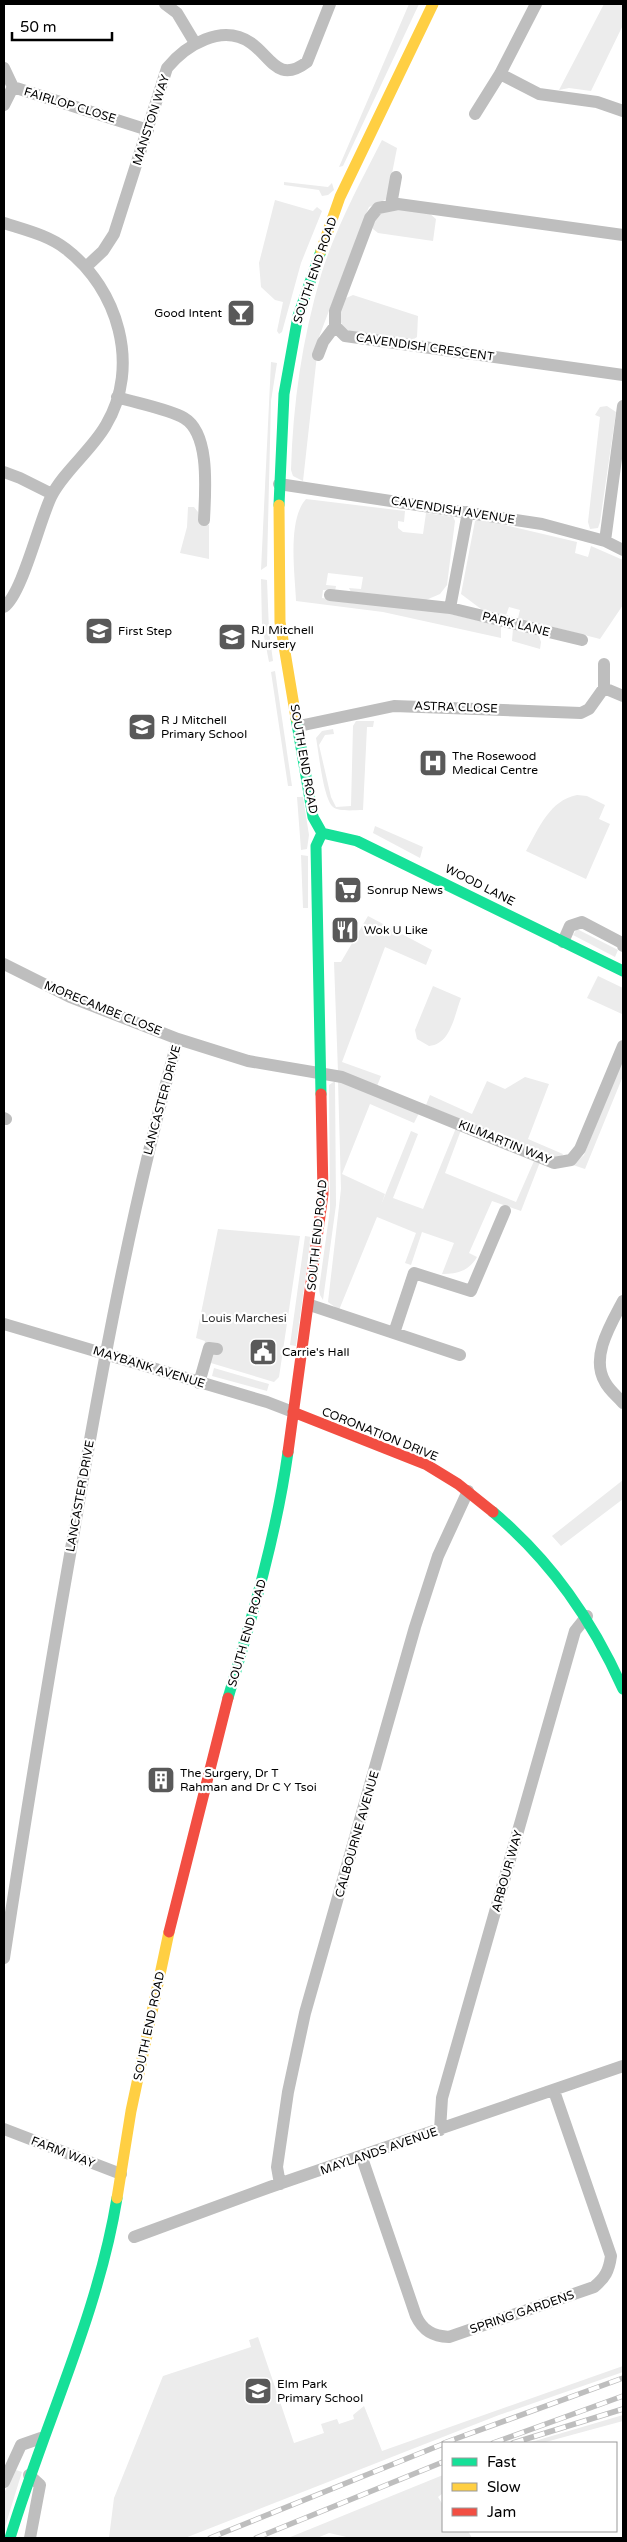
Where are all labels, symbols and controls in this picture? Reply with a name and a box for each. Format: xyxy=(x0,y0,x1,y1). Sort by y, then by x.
scale bar xyxy=(12,10,112,42)
text: 50 m xyxy=(20,18,57,36)
street label: MANSTON WAY xyxy=(130,73,172,167)
street label: FAIRLOP CLOSE xyxy=(22,84,118,126)
street label: SOUTH END ROAD xyxy=(290,215,340,325)
bar icon: Good Intent xyxy=(226,298,256,328)
place label: Good Intent xyxy=(154,306,222,320)
street label: CAVENDISH CRESCENT xyxy=(355,330,496,364)
street label: CAVENDISH AVENUE xyxy=(390,493,516,527)
street label: PARK LANE xyxy=(481,609,552,639)
school or university icon: First Step xyxy=(84,616,114,646)
school or university icon: RJ Mitchell Nursery xyxy=(217,622,247,652)
place label: RJ Mitchell Nursery xyxy=(251,623,314,651)
place label: First Step xyxy=(118,624,172,638)
street label: ASTRA CLOSE xyxy=(414,699,498,715)
street label: SOUTH END ROAD xyxy=(287,703,321,815)
school or university icon: R J Mitchell Primary School xyxy=(127,712,157,742)
place label: R J Mitchell Primary School xyxy=(161,713,247,741)
hospital icon: The Rosewood Medical Centre xyxy=(418,748,448,778)
place label: The Rosewood Medical Centre xyxy=(452,749,538,777)
street label: WOOD LANE xyxy=(443,861,518,909)
supermarket icon: Sonrup News xyxy=(333,875,363,905)
place label: Sonrup News xyxy=(367,883,443,897)
restaurant icon: Wok U Like xyxy=(330,915,360,945)
place label: Wok U Like xyxy=(364,923,428,937)
street label: MORECAMBE CLOSE xyxy=(42,978,164,1038)
street label: LANCASTER DRIVE xyxy=(141,1043,183,1156)
street label: KILMARTIN WAY xyxy=(456,1117,554,1167)
street label: SOUTH END ROAD xyxy=(304,1179,330,1291)
park label: Louis Marchesi xyxy=(201,1311,287,1325)
public building icon: Carrie's Hall xyxy=(248,1337,278,1367)
street label: MAYBANK AVENUE xyxy=(91,1343,207,1391)
place label: Carrie's Hall xyxy=(282,1345,349,1359)
street label: CORONATION DRIVE xyxy=(320,1404,440,1464)
street label: LANCASTER DRIVE xyxy=(63,1439,97,1553)
street label: SOUTH END ROAD xyxy=(225,1578,269,1688)
building icon: The Surgery, Dr T Rahman and Dr C Y Tsoi xyxy=(146,1765,176,1795)
place label: The Surgery, Dr T Rahman and Dr C Y Tsoi xyxy=(180,1766,317,1794)
street label: CALBOURNE AVENUE xyxy=(332,1769,382,1899)
street label: ARBOUR WAY xyxy=(489,1828,525,1913)
street label: SOUTH END ROAD xyxy=(131,1970,167,2082)
street label: MAYLANDS AVENUE xyxy=(319,2124,440,2178)
street label: FARM WAY xyxy=(29,2133,97,2171)
street label: SPRING GARDENS xyxy=(468,2288,576,2336)
school or university icon: Elm Park Primary School xyxy=(243,2376,273,2406)
place label: Elm Park Primary School xyxy=(277,2377,363,2405)
legend xyxy=(442,2442,617,2532)
text: Fast xyxy=(487,2453,517,2471)
text: Slow xyxy=(487,2478,521,2496)
text: Jam xyxy=(487,2503,516,2521)

